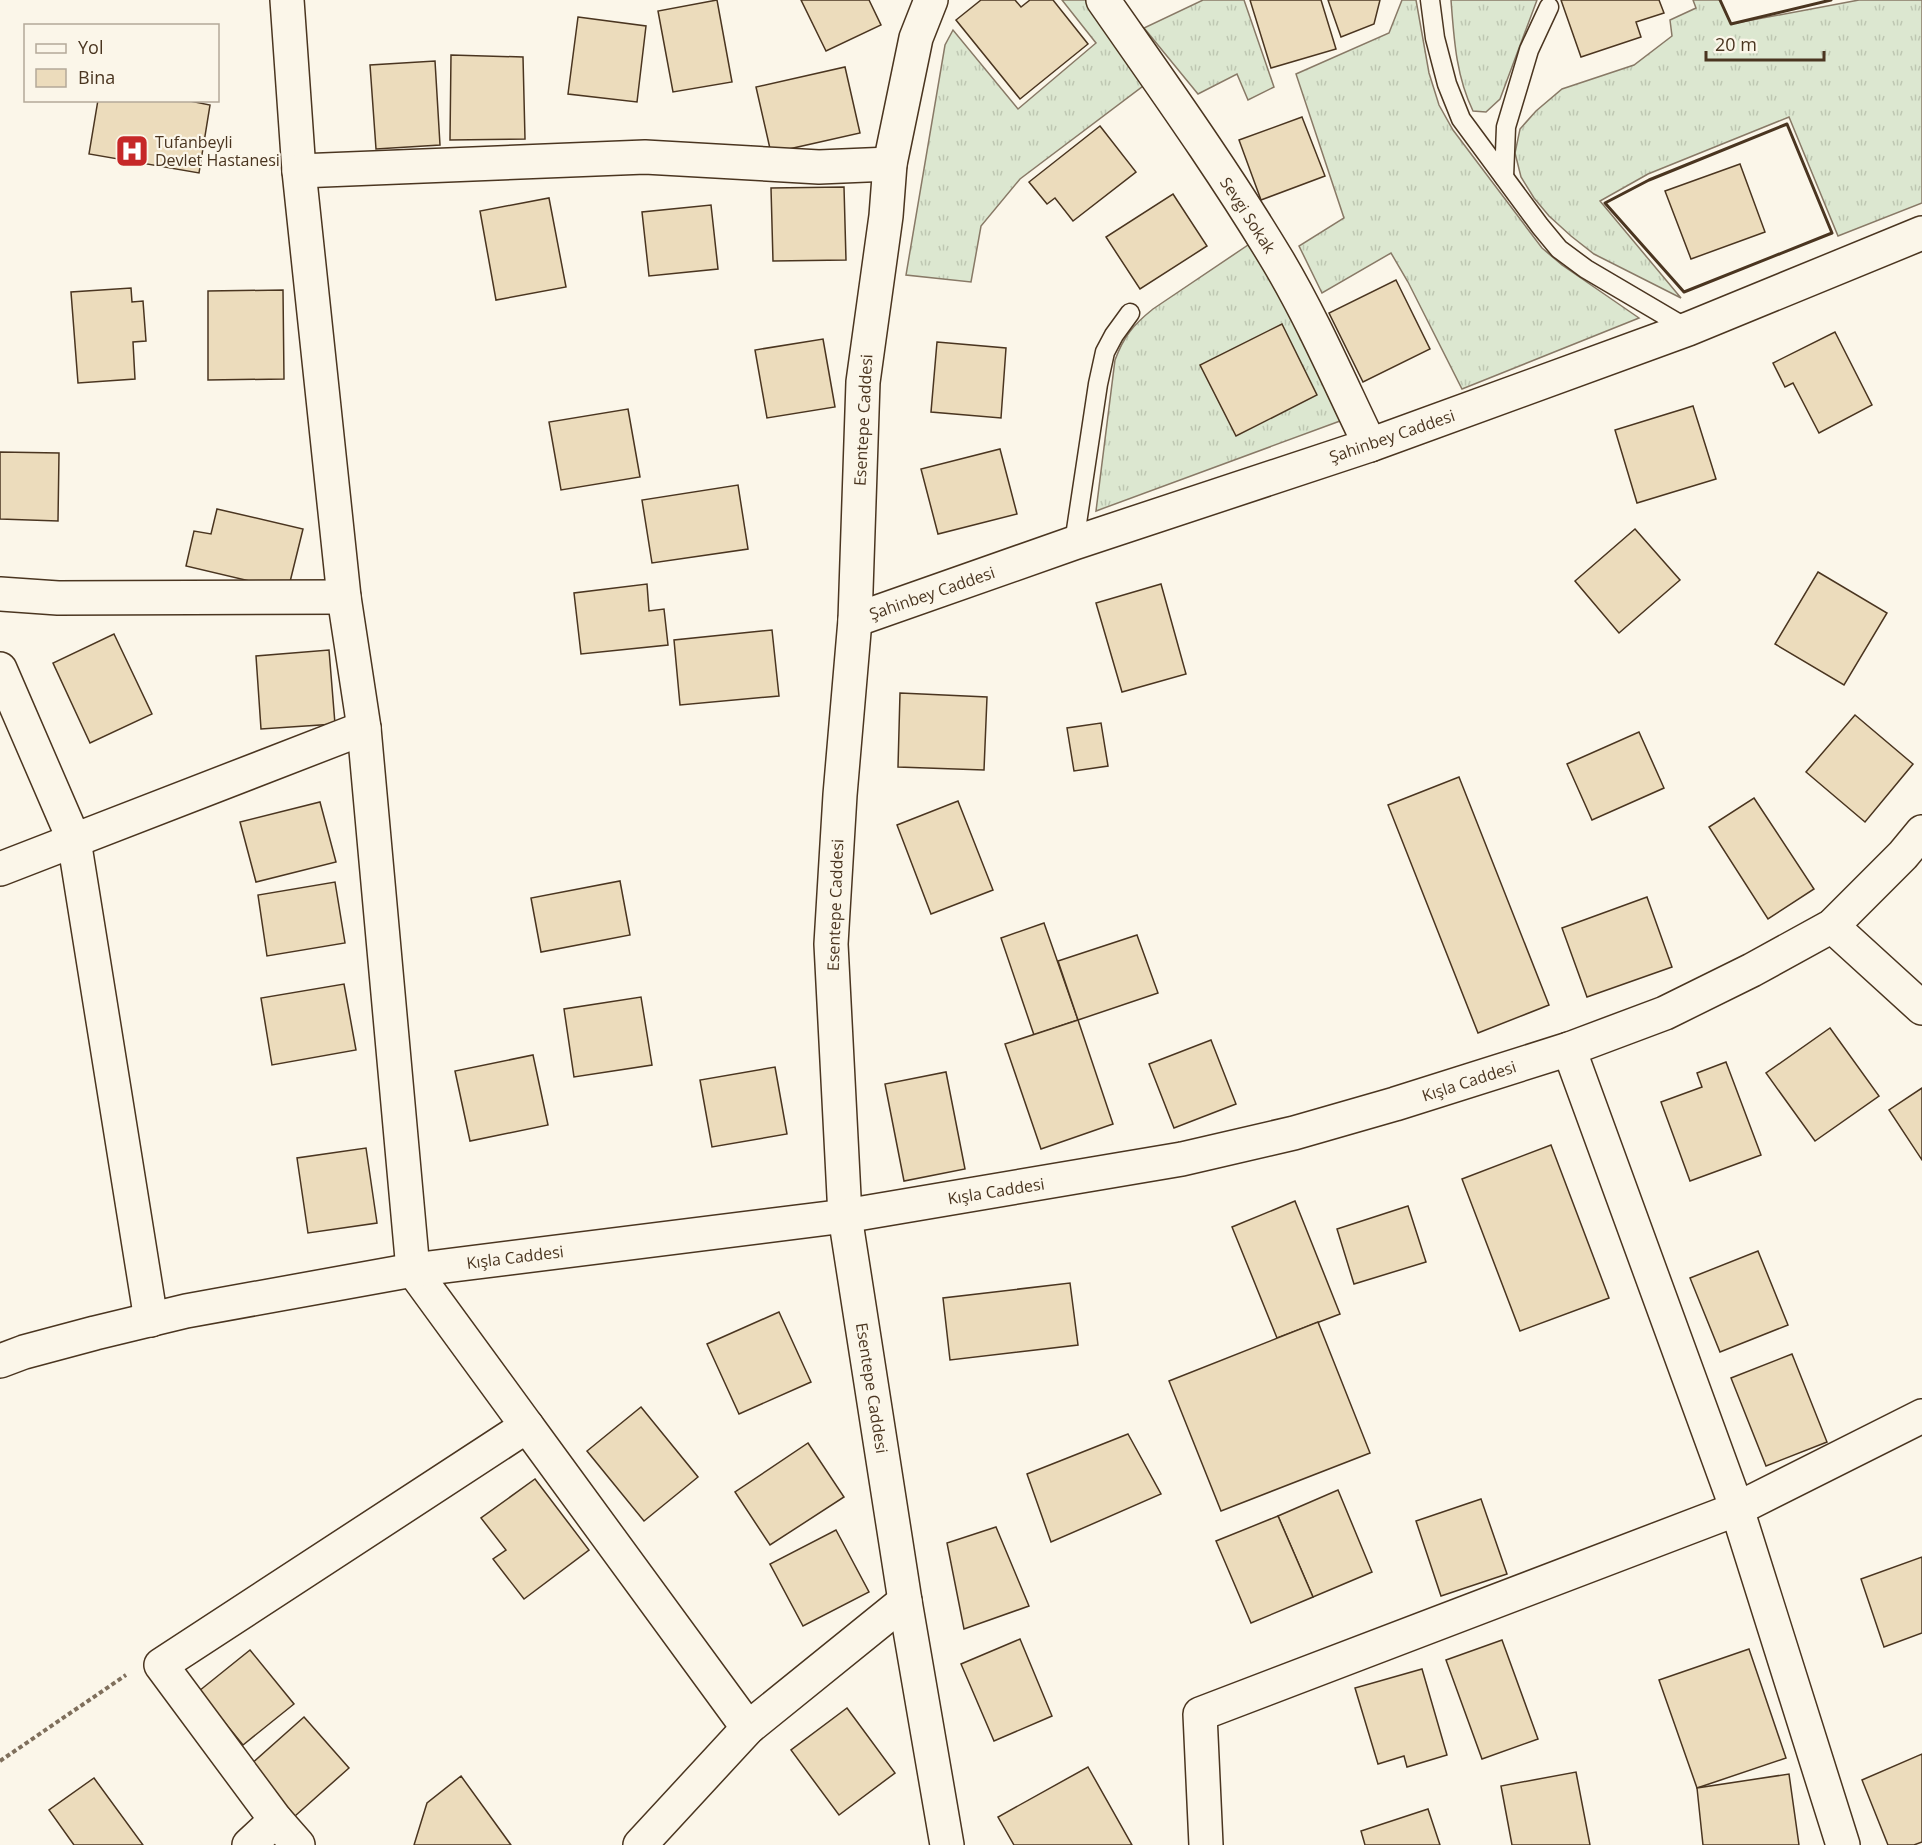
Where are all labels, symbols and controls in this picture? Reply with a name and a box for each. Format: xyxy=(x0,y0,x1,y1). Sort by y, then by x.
legend xyxy=(24,24,219,102)
scale bar xyxy=(1706,24,1824,62)
text: 20 m xyxy=(1715,32,1757,56)
text: Yol xyxy=(78,35,103,59)
text: Bina xyxy=(78,65,115,89)
place label: Tufanbeyli Devlet Hastanesi xyxy=(155,131,280,171)
hospital icon: Tufanbeyli Devlet Hastanesi xyxy=(114,133,150,169)
street label: Sevgi Sokak xyxy=(1215,173,1281,258)
street label: Esentepe Caddesi xyxy=(849,353,877,487)
street label: Şahinbey Caddesi xyxy=(1326,404,1458,468)
street label: Şahinbey Caddesi xyxy=(866,561,998,625)
street label: Esentepe Caddesi xyxy=(822,839,848,971)
street label: Kışla Caddesi xyxy=(1419,1055,1519,1107)
street label: Kışla Caddesi xyxy=(946,1172,1046,1210)
street label: Kışla Caddesi xyxy=(465,1240,565,1274)
street label: Esentepe Caddesi xyxy=(851,1321,893,1455)

